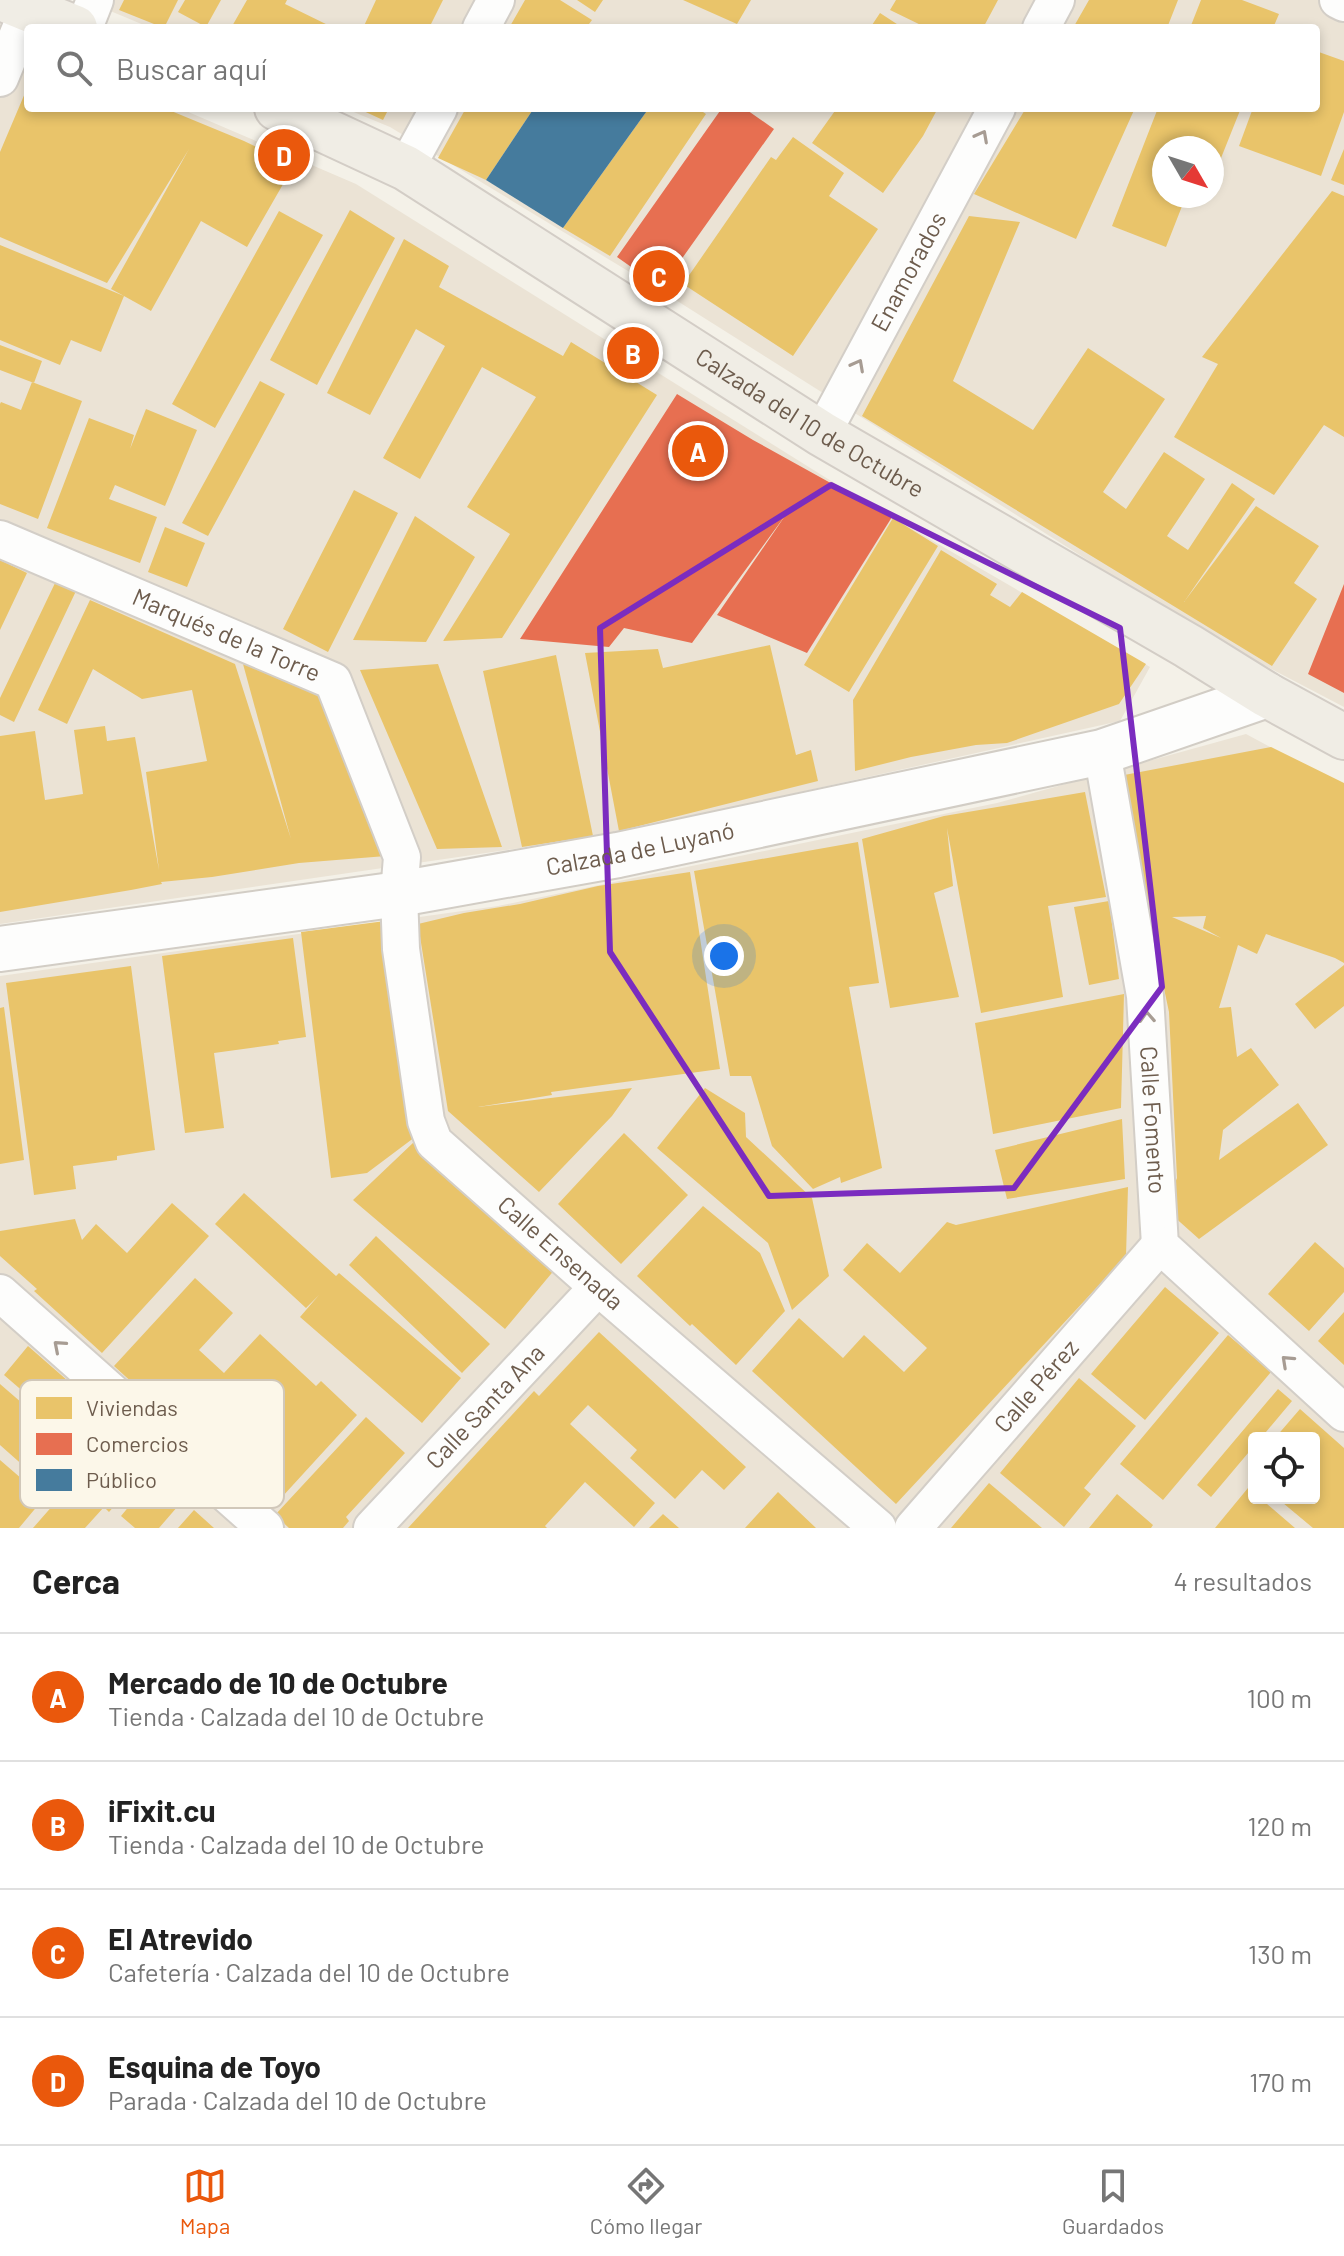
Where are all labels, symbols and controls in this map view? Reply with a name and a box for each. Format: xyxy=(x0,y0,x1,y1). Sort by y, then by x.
search box xyxy=(24,24,1320,112)
icon: search xyxy=(52,46,96,90)
text: Buscar aquí xyxy=(116,50,267,86)
pin: D xyxy=(258,125,310,185)
one-way arrow xyxy=(972,130,987,145)
north arrow xyxy=(1152,136,1224,208)
street label: Enamorados xyxy=(864,207,952,336)
pin: C xyxy=(633,246,685,306)
pin: B xyxy=(607,323,659,383)
street label: Calzada del 10 de Octubre xyxy=(691,341,930,503)
one-way arrow xyxy=(848,359,863,373)
pin: A xyxy=(672,421,724,481)
street label: Marqués de la Torre xyxy=(128,581,325,687)
street label: Calzada de Luyanó xyxy=(543,815,737,881)
your location xyxy=(704,936,744,976)
one-way arrow xyxy=(1139,1010,1156,1023)
street label: Calle Fomento xyxy=(1135,1045,1173,1195)
street label: Calle Ensenada xyxy=(493,1189,630,1315)
street label: Calle Pérez xyxy=(987,1333,1084,1438)
street label: Calle Santa Ana xyxy=(419,1338,550,1474)
one-way arrow xyxy=(54,1342,69,1356)
one-way arrow xyxy=(1281,1356,1296,1370)
legend xyxy=(20,1380,284,1508)
text: Viviendas xyxy=(86,1394,178,1420)
text: Comercios xyxy=(86,1430,189,1456)
map controls xyxy=(1248,1432,1320,1504)
button: locate xyxy=(1248,1432,1320,1504)
text: Público xyxy=(86,1466,157,1492)
text: Cerca xyxy=(32,1560,120,1601)
text: 4 resultados xyxy=(1173,1565,1312,1596)
text: Mercado de 10 de Octubre xyxy=(108,1664,448,1700)
text: A xyxy=(49,1682,67,1713)
text: 100 m xyxy=(1247,1682,1312,1713)
text: Tienda · Calzada del 10 de Octubre xyxy=(108,1700,484,1731)
text: iFixit.cu xyxy=(108,1792,216,1828)
text: B xyxy=(50,1810,66,1841)
text: 120 m xyxy=(1248,1810,1312,1841)
text: Tienda · Calzada del 10 de Octubre xyxy=(108,1828,484,1859)
text: El Atrevido xyxy=(108,1920,253,1956)
text: C xyxy=(50,1938,66,1969)
text: 130 m xyxy=(1248,1938,1312,1969)
text: Cafetería · Calzada del 10 de Octubre xyxy=(108,1956,510,1987)
text: Esquina de Toyo xyxy=(108,2048,321,2084)
text: D xyxy=(50,2066,66,2097)
text: 170 m xyxy=(1249,2066,1312,2097)
text: Parada · Calzada del 10 de Octubre xyxy=(108,2084,487,2115)
tab: Mapa xyxy=(180,2164,230,2238)
tab: Cómo llegar xyxy=(590,2164,702,2238)
tab: Guardados xyxy=(1062,2164,1164,2238)

